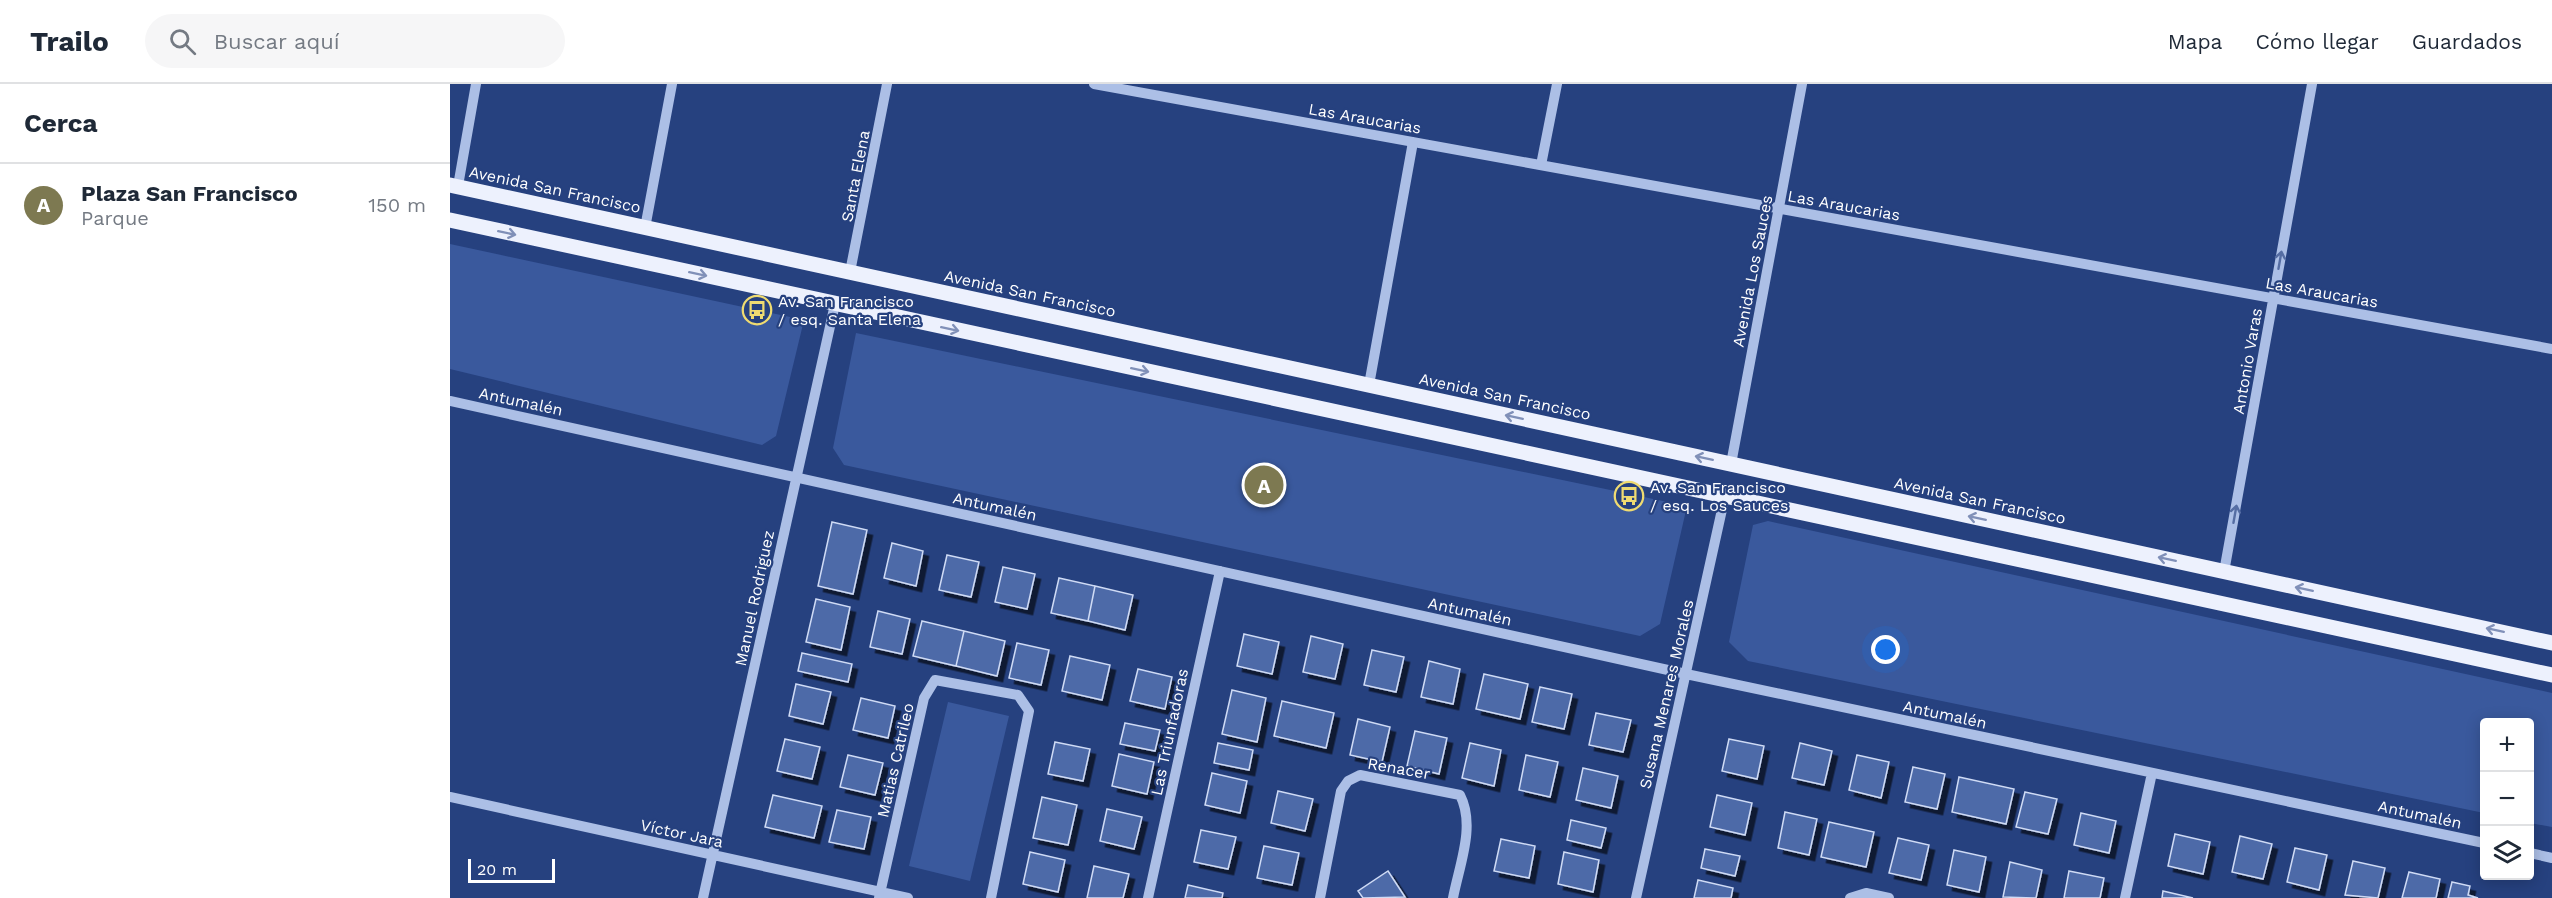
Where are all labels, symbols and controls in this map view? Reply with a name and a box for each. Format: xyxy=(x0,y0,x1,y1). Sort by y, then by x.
search box xyxy=(145,14,565,68)
text: Trailo xyxy=(30,25,109,58)
icon: search xyxy=(166,25,199,58)
text: Buscar aquí xyxy=(214,29,340,54)
text: Mapa xyxy=(2168,29,2222,54)
text: Cómo llegar xyxy=(2255,29,2379,54)
text: Guardados xyxy=(2412,29,2522,54)
street label: Las Araucarias xyxy=(1307,99,1423,138)
text: Cerca xyxy=(24,108,98,138)
street label: Santa Elena xyxy=(837,129,874,224)
street label: Avenida San Francisco xyxy=(467,162,642,217)
text: Plaza San Francisco xyxy=(81,181,298,206)
street label: Las Araucarias xyxy=(1786,186,1902,225)
text: A xyxy=(37,193,50,217)
text: 150 m xyxy=(368,193,426,217)
street label: Avenida Los Sauces xyxy=(1728,194,1777,349)
text: Parque xyxy=(81,206,149,230)
one-way arrow xyxy=(497,228,516,239)
one-way arrow xyxy=(2275,251,2286,270)
street label: Avenida San Francisco xyxy=(942,266,1117,321)
one-way arrow xyxy=(688,269,707,281)
street label: Las Araucarias xyxy=(2264,273,2380,312)
place label: Av. San Francisco / esq. Santa Elena xyxy=(778,292,921,329)
bus stop icon: Av. San Francisco / esq. Santa Elena xyxy=(741,294,773,326)
street label: Antonio Varas xyxy=(2229,306,2266,416)
one-way arrow xyxy=(940,324,959,335)
one-way arrow xyxy=(1131,365,1150,377)
street label: Avenida San Francisco xyxy=(1417,369,1592,424)
street label: Antumalén xyxy=(477,383,565,420)
one-way arrow xyxy=(1504,411,1524,422)
one-way arrow xyxy=(1695,452,1714,464)
pin: A xyxy=(1244,462,1284,508)
street label: Avenida San Francisco xyxy=(1892,473,2067,528)
place label: Av. San Francisco / esq. Los Sauces xyxy=(1650,478,1788,515)
bus stop icon: Av. San Francisco / esq. Los Sauces xyxy=(1613,480,1645,512)
street label: Antumalén xyxy=(951,488,1039,525)
one-way arrow xyxy=(2229,505,2240,524)
one-way arrow xyxy=(1967,512,1986,524)
street label: Manuel Rodriguez xyxy=(731,528,778,668)
one-way arrow xyxy=(2158,553,2177,565)
one-way arrow xyxy=(2295,583,2314,594)
street label: Antumalén xyxy=(1426,593,1514,630)
street label: Susana Menares Morales xyxy=(1635,598,1698,791)
one-way arrow xyxy=(2486,624,2505,635)
your location xyxy=(1871,635,1900,664)
street label: Las Triunfadoras xyxy=(1147,667,1192,797)
street label: Antumalén xyxy=(1901,696,1989,733)
street label: Matias Catrileo xyxy=(873,701,918,819)
map controls xyxy=(2480,718,2534,880)
button: + xyxy=(2480,718,2534,772)
street label: Renacer xyxy=(1366,754,1432,783)
button: − xyxy=(2480,772,2534,826)
street label: Antumalén xyxy=(2376,796,2464,833)
street label: Víctor Jara xyxy=(639,815,725,852)
button: layers xyxy=(2480,826,2534,880)
scale bar xyxy=(468,856,555,884)
text: 20 m xyxy=(477,860,517,879)

